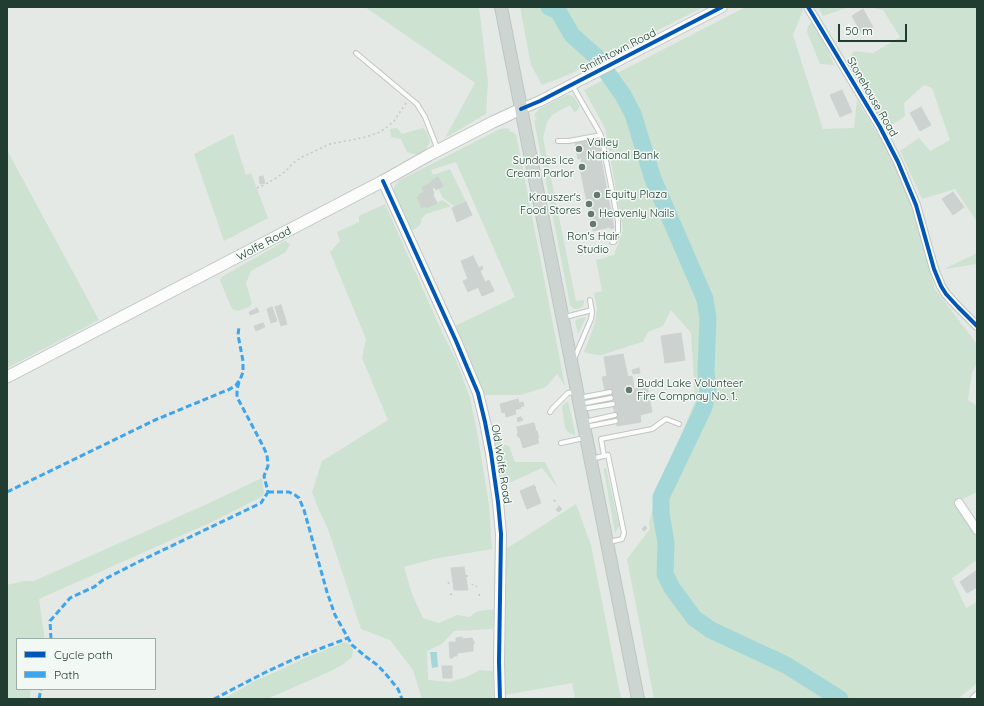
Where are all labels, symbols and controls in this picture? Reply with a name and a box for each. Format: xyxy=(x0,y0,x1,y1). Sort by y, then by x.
scale bar xyxy=(840,16,909,42)
text: 50 m xyxy=(845,23,873,38)
street label: Smithtown Road xyxy=(578,26,658,76)
street label: Stonehouse Road xyxy=(844,55,900,139)
place label: Valley National Bank xyxy=(587,136,659,162)
marker: Valley National Bank xyxy=(574,144,584,154)
place label: Sundaes Ice Cream Parlor xyxy=(506,154,574,180)
marker: Sundaes Ice Cream Parlor xyxy=(577,162,587,172)
place label: Equity Plaza xyxy=(605,188,667,202)
marker: Equity Plaza xyxy=(592,190,602,200)
place label: Krauszer's Food Stores xyxy=(520,191,581,217)
marker: Krauszer's Food Stores xyxy=(584,199,594,209)
place label: Heavenly Nails xyxy=(599,207,674,221)
marker: Heavenly Nails xyxy=(586,209,596,219)
marker: Ron's Hair Studio xyxy=(588,219,598,229)
street label: Wolfe Road xyxy=(235,224,293,264)
place label: Ron's Hair Studio xyxy=(567,230,619,256)
place label: Budd Lake Volunteer Fire Compnay No. 1. xyxy=(637,377,743,403)
marker: Budd Lake Volunteer Fire Compnay No. 1. xyxy=(624,385,634,395)
street label: Old Wolfe Road xyxy=(488,423,514,505)
legend xyxy=(16,638,156,690)
text: Cycle path xyxy=(54,647,113,662)
text: Path xyxy=(54,667,79,682)

